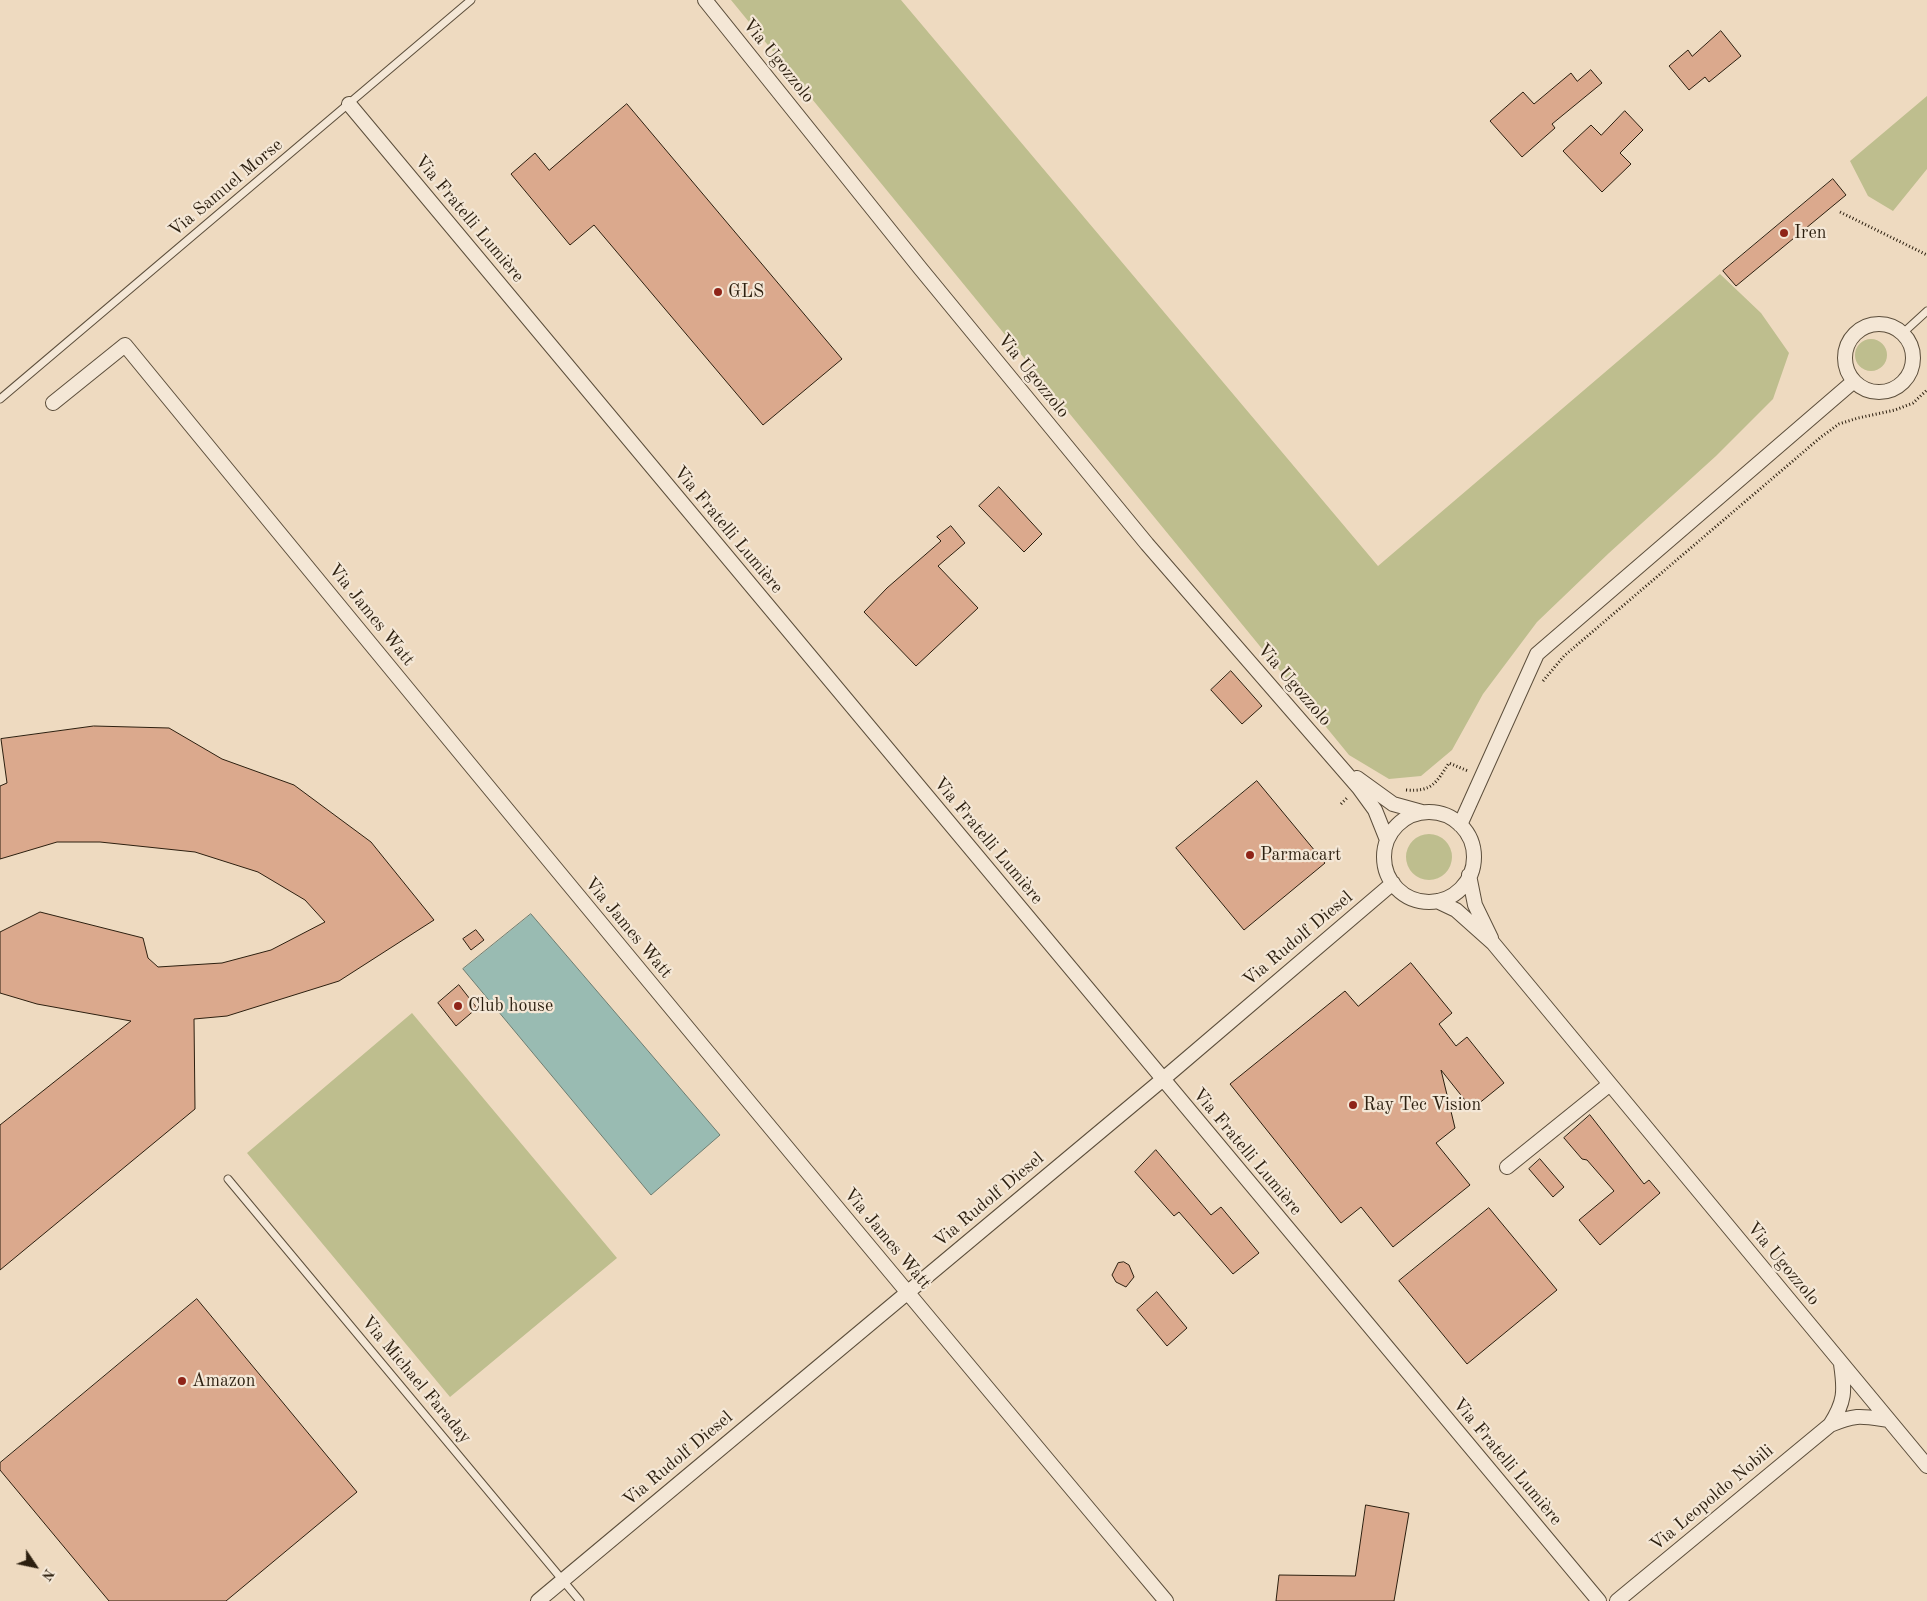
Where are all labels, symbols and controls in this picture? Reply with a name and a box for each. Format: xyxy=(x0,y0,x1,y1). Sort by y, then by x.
street label: Via Ugozzolo xyxy=(737,14,819,108)
street label: Via Samuel Morse xyxy=(165,134,287,242)
street label: Via Fratelli Lumière xyxy=(410,151,528,287)
place label: Iren xyxy=(1794,222,1826,244)
marker: Iren xyxy=(1778,227,1790,239)
place label: GLS xyxy=(728,281,764,303)
marker: GLS xyxy=(712,286,724,298)
street label: Via Ugozzolo xyxy=(992,329,1074,423)
street label: Via Fratelli Lumière xyxy=(669,462,787,598)
street label: Via James Watt xyxy=(323,560,419,670)
street label: Via Ugozzolo xyxy=(1252,639,1336,731)
street label: Via Fratelli Lumière xyxy=(929,773,1047,909)
place label: Parmacart xyxy=(1260,844,1341,866)
marker: Parmacart xyxy=(1244,849,1256,861)
street label: Via James Watt xyxy=(579,873,677,983)
street label: Via Rudolf Diesel xyxy=(1239,887,1357,991)
place label: Club house xyxy=(468,995,553,1017)
marker: Club house xyxy=(452,1000,464,1012)
street label: Via Fratelli Lumière xyxy=(1188,1084,1306,1220)
place label: Ray Tec Vision xyxy=(1363,1094,1481,1116)
marker: Ray Tec Vision xyxy=(1347,1099,1359,1111)
street label: Via Rudolf Diesel xyxy=(930,1148,1048,1252)
street label: Via James Watt xyxy=(838,1184,936,1294)
street label: Via Ugozzolo xyxy=(1742,1218,1824,1310)
street label: Via Michael Faraday xyxy=(356,1312,476,1448)
place label: Amazon xyxy=(192,1370,256,1392)
marker: Amazon xyxy=(176,1375,188,1387)
street label: Via Fratelli Lumière xyxy=(1448,1394,1566,1530)
street label: Via Rudolf Diesel xyxy=(619,1407,737,1511)
street label: Via Leopoldo Nobili xyxy=(1646,1440,1778,1556)
north arrow xyxy=(10,1541,60,1591)
text: N xyxy=(39,1566,56,1583)

